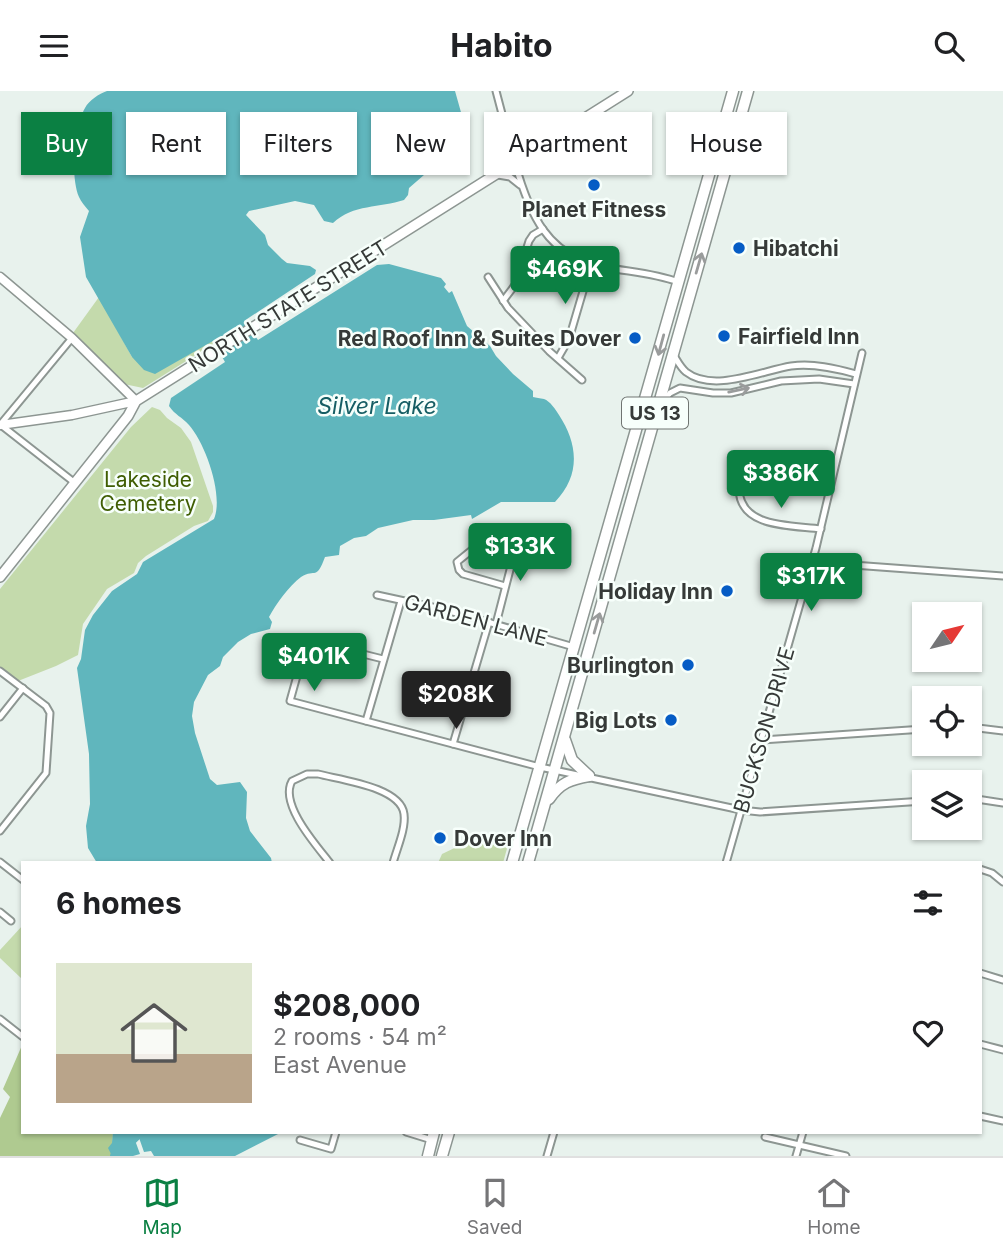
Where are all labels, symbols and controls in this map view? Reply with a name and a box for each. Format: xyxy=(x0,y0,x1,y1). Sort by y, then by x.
text: Habito xyxy=(450,26,553,65)
icon: menu xyxy=(35,27,73,65)
icon: search xyxy=(930,27,968,65)
chip: Buy xyxy=(21,112,112,175)
chip: Rent xyxy=(126,112,226,175)
chip: Filters xyxy=(240,112,357,175)
chip: New xyxy=(371,112,470,175)
chip: Apartment xyxy=(484,112,652,175)
chip: House xyxy=(666,112,787,175)
marker: Planet Fitness xyxy=(586,177,602,193)
place label: Planet Fitness xyxy=(522,197,666,222)
street label: NORTH STATE STREET xyxy=(184,235,392,377)
place label: Hibatchi xyxy=(753,236,839,261)
marker: Hibatchi xyxy=(731,240,747,256)
pin: $469K xyxy=(516,247,614,306)
one-way arrow xyxy=(694,252,707,274)
text: $469K xyxy=(526,255,604,283)
place label: Fairfield Inn xyxy=(738,324,860,349)
place label: Red Roof Inn & Suites Dover xyxy=(338,326,621,351)
marker: Fairfield Inn xyxy=(716,328,732,344)
marker: Red Roof Inn & Suites Dover xyxy=(627,330,643,346)
one-way arrow xyxy=(654,333,667,356)
one-way arrow xyxy=(727,383,750,397)
water label: Silver Lake xyxy=(317,392,437,420)
road number: US 13 xyxy=(622,397,688,429)
pin: $386K xyxy=(732,451,830,510)
text: $386K xyxy=(743,459,819,487)
park label: Lakeside Cemetery xyxy=(99,467,197,516)
pin: $133K xyxy=(471,524,569,583)
text: $133K xyxy=(484,532,556,560)
pin: $317K xyxy=(762,553,860,613)
text: $317K xyxy=(776,562,846,590)
place label: Holiday Inn xyxy=(598,579,713,604)
marker: Holiday Inn xyxy=(719,583,735,599)
street label: GARDEN LANE xyxy=(402,589,550,651)
north arrow xyxy=(912,602,982,672)
map controls xyxy=(912,602,982,840)
one-way arrow xyxy=(591,612,604,635)
pin: $401K xyxy=(265,633,363,693)
text: $401K xyxy=(278,642,350,670)
street label: BUCKSON DRIVE xyxy=(728,644,800,816)
place label: Burlington xyxy=(567,653,674,678)
marker: Burlington xyxy=(680,657,696,673)
pin: $208K xyxy=(407,671,505,731)
text: $208K xyxy=(418,680,494,708)
button: locate xyxy=(912,686,982,756)
place label: Big Lots xyxy=(575,708,657,733)
marker: Big Lots xyxy=(663,712,679,728)
button: layers xyxy=(912,770,982,840)
place label: Dover Inn xyxy=(454,826,552,851)
marker: Dover Inn xyxy=(432,830,448,846)
icon: filters xyxy=(909,884,947,922)
text: 6 homes xyxy=(56,885,182,921)
text: $208,000 xyxy=(273,987,421,1023)
icon: home xyxy=(112,991,196,1075)
icon: heart xyxy=(909,1014,947,1052)
text: 2 rooms · 54 m² xyxy=(273,1023,447,1051)
text: East Avenue xyxy=(273,1051,407,1079)
tab: Map xyxy=(142,1174,182,1239)
tab: Saved xyxy=(467,1174,522,1239)
tab: Home xyxy=(807,1174,861,1239)

